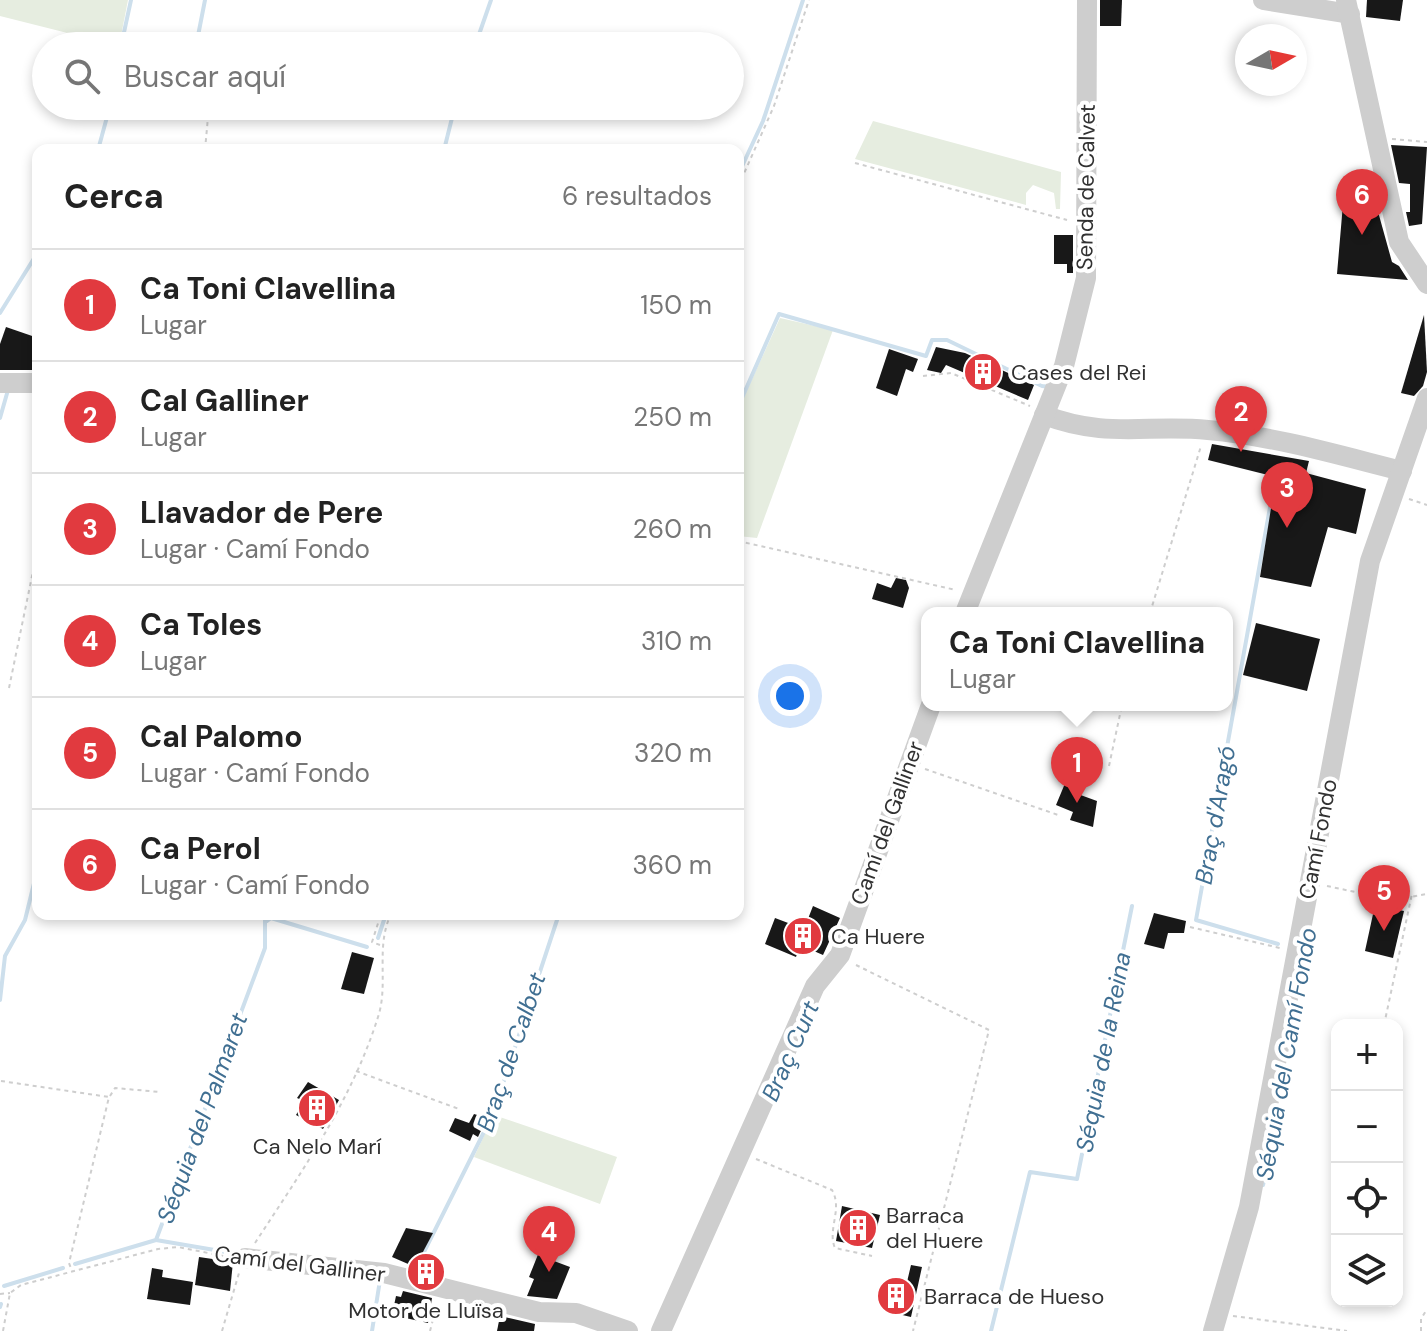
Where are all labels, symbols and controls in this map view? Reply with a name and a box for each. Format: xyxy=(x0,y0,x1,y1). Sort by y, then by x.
north arrow xyxy=(1235,24,1307,96)
search box xyxy=(32,32,744,120)
icon: search xyxy=(60,54,104,98)
text: Buscar aquí xyxy=(124,57,286,96)
street label: Senda de Calvet xyxy=(1070,104,1102,270)
pin: 6 xyxy=(1336,169,1388,235)
text: Cerca xyxy=(64,174,164,219)
text: 6 resultados xyxy=(562,179,712,213)
text: Ca Toni Clavellina xyxy=(140,269,396,308)
text: 1 xyxy=(85,288,95,322)
text: 150 m xyxy=(640,288,712,322)
text: Lugar xyxy=(140,308,207,342)
building icon: Cases del Rei xyxy=(962,351,1004,393)
place label: Cases del Rei xyxy=(1011,358,1146,387)
text: Cal Galliner xyxy=(140,381,309,420)
pin: 2 xyxy=(1215,386,1267,452)
text: 2 xyxy=(82,400,98,434)
text: 250 m xyxy=(633,400,712,434)
text: Lugar xyxy=(140,420,207,454)
pin: 3 xyxy=(1261,462,1313,528)
text: Llavador de Pere xyxy=(140,493,383,532)
text: 3 xyxy=(82,512,98,546)
text: 260 m xyxy=(633,512,712,546)
text: Lugar · Camí Fondo xyxy=(140,532,370,566)
text: Ca Toles xyxy=(140,605,262,644)
popup xyxy=(921,607,1233,711)
text: Ca Toni Clavellina xyxy=(949,623,1205,662)
text: 4 xyxy=(82,624,98,658)
text: 310 m xyxy=(641,624,712,658)
text: Lugar xyxy=(140,644,207,678)
text: Lugar xyxy=(949,662,1016,696)
your location xyxy=(770,676,810,716)
text: Cal Palomo xyxy=(140,717,303,756)
text: 5 xyxy=(82,736,98,770)
text: 320 m xyxy=(634,736,712,770)
street label: Camí del Galliner xyxy=(844,737,930,909)
pin: 1 xyxy=(1051,737,1103,803)
water label: Braç d'Aragó xyxy=(1188,743,1242,887)
text: Lugar · Camí Fondo xyxy=(140,756,370,790)
street label: Camí Fondo xyxy=(1292,776,1344,902)
text: Ca Perol xyxy=(140,829,261,868)
text: 6 xyxy=(82,848,98,882)
text: 360 m xyxy=(632,848,712,882)
pin: 5 xyxy=(1358,865,1410,931)
text: Lugar · Camí Fondo xyxy=(140,868,370,902)
building icon: Ca Huere xyxy=(782,915,824,957)
place label: Ca Huere xyxy=(831,922,925,951)
water label: Séquia del Camí Fondo xyxy=(1248,925,1324,1183)
water label: Séquia de la Reina xyxy=(1068,949,1138,1155)
water label: Braç de Calbet xyxy=(469,968,553,1136)
water label: Braç Curt xyxy=(754,995,826,1106)
water label: Séquia del Palmaret xyxy=(150,1008,255,1227)
map controls xyxy=(1331,1019,1403,1307)
button: + xyxy=(1331,1019,1403,1091)
building icon: Ca Nelo Marí xyxy=(296,1087,338,1129)
button: − xyxy=(1331,1091,1403,1163)
place label: Ca Nelo Marí xyxy=(253,1132,381,1161)
button: locate xyxy=(1331,1163,1403,1235)
place label: Barraca del Huere xyxy=(886,1201,983,1255)
pin: 4 xyxy=(523,1206,575,1272)
building icon: Barraca del Huere xyxy=(837,1207,879,1249)
button: layers xyxy=(1331,1235,1403,1307)
street label: Camí del Galliner xyxy=(213,1239,387,1289)
building icon: Motor de Lluïsa xyxy=(405,1251,447,1293)
building icon: Barraca de Hueso xyxy=(875,1275,917,1317)
place label: Barraca de Hueso xyxy=(924,1282,1104,1311)
place label: Motor de Lluïsa xyxy=(348,1296,504,1325)

